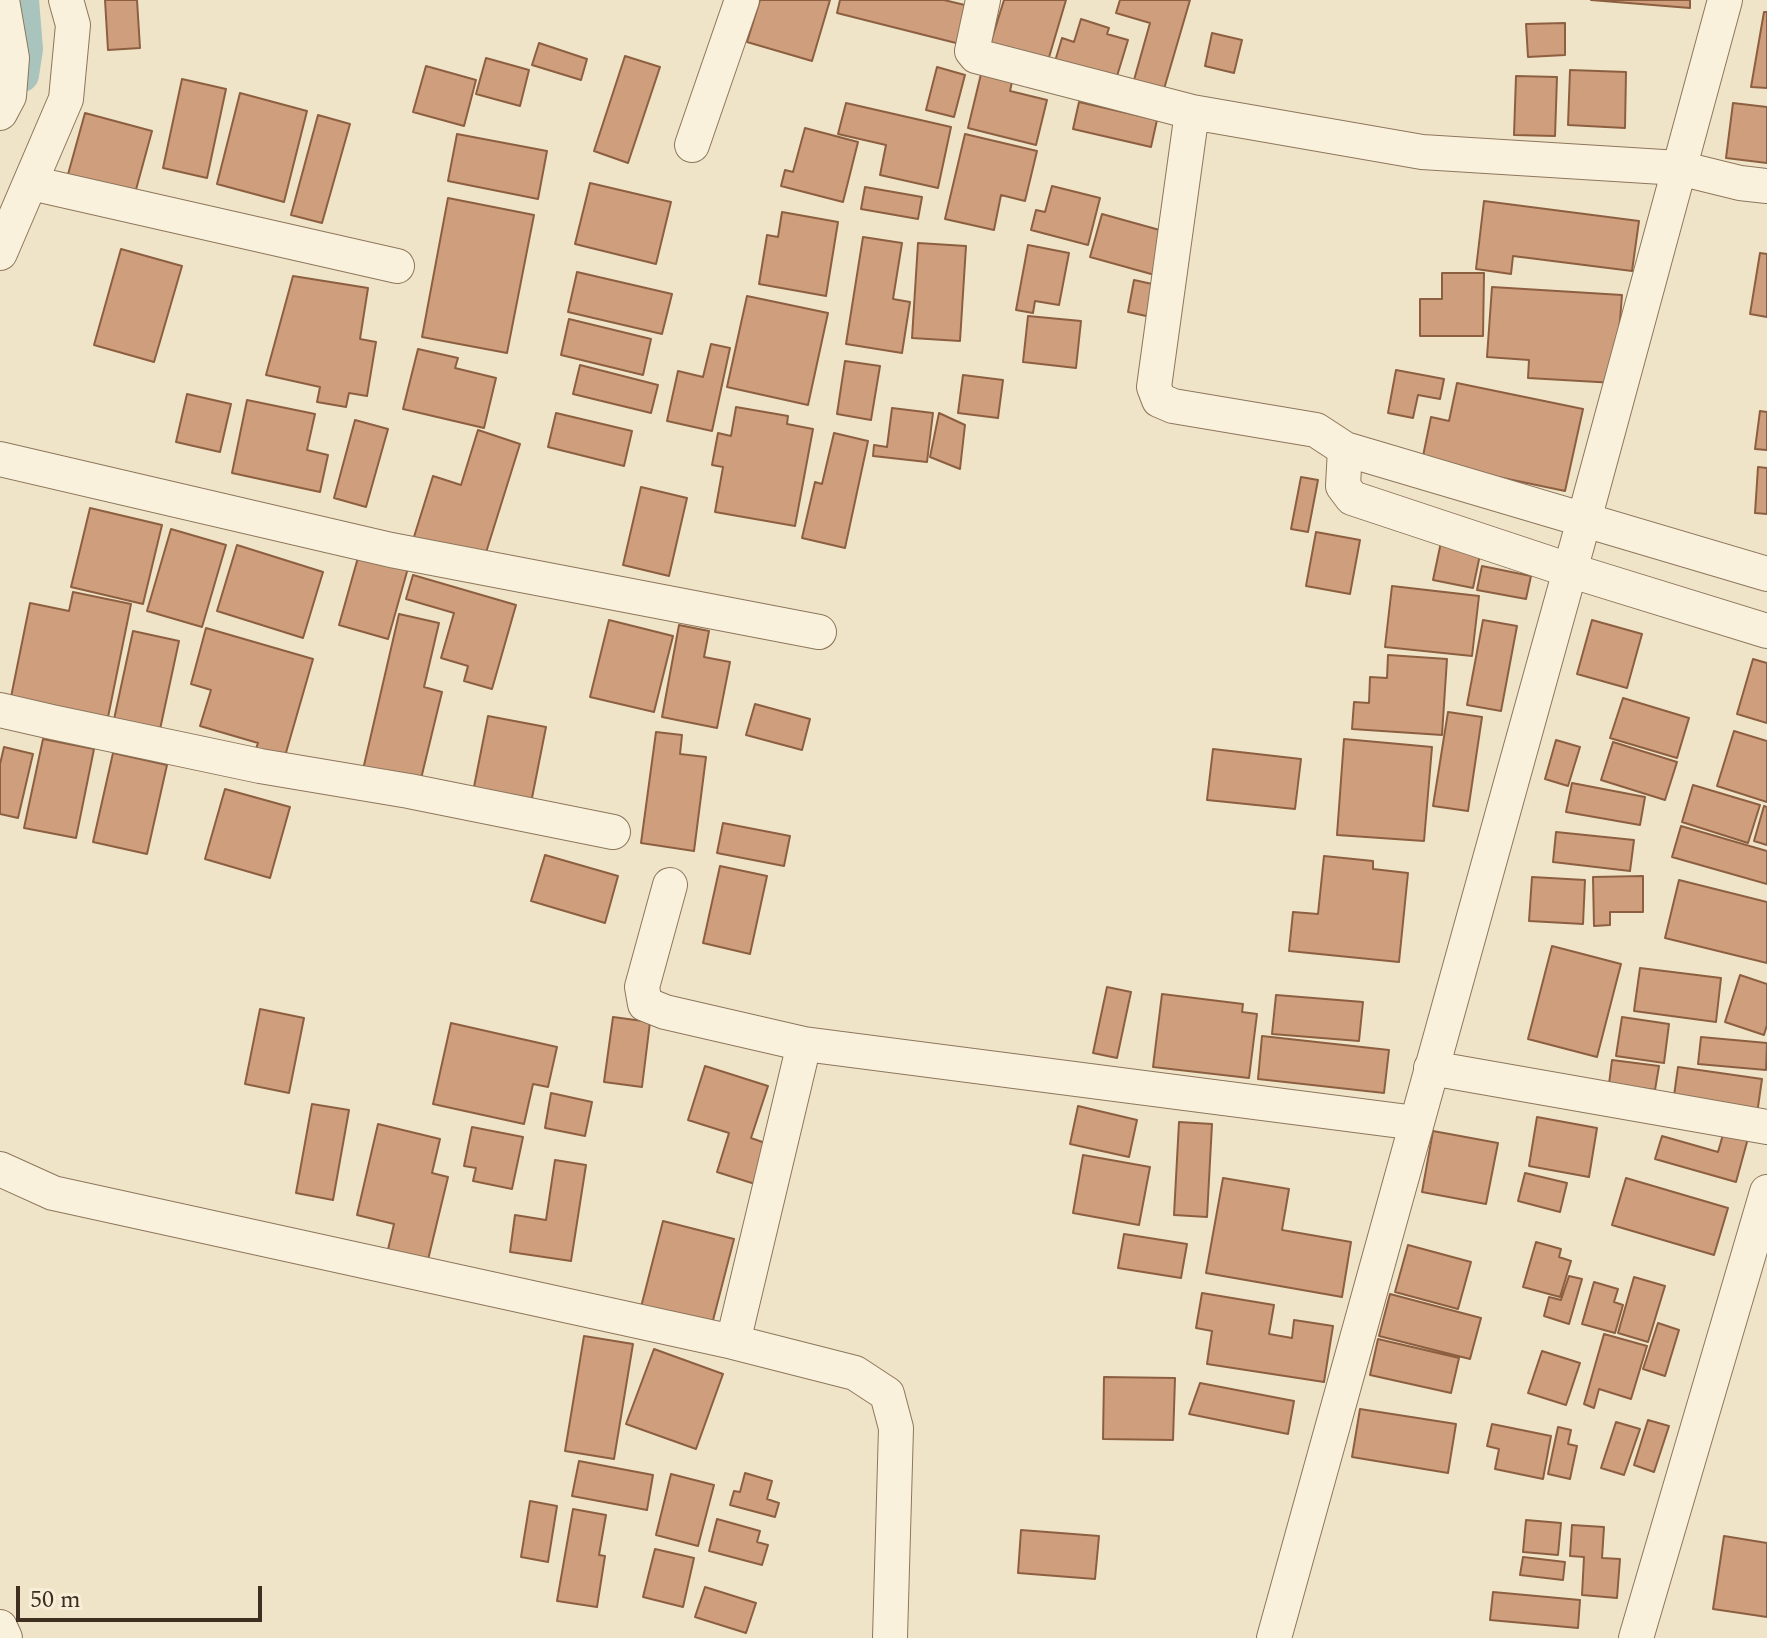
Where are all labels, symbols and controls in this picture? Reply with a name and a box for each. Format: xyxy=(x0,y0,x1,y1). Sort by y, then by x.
scale bar xyxy=(20,1570,266,1620)
text: 50 m xyxy=(30,1582,81,1618)

